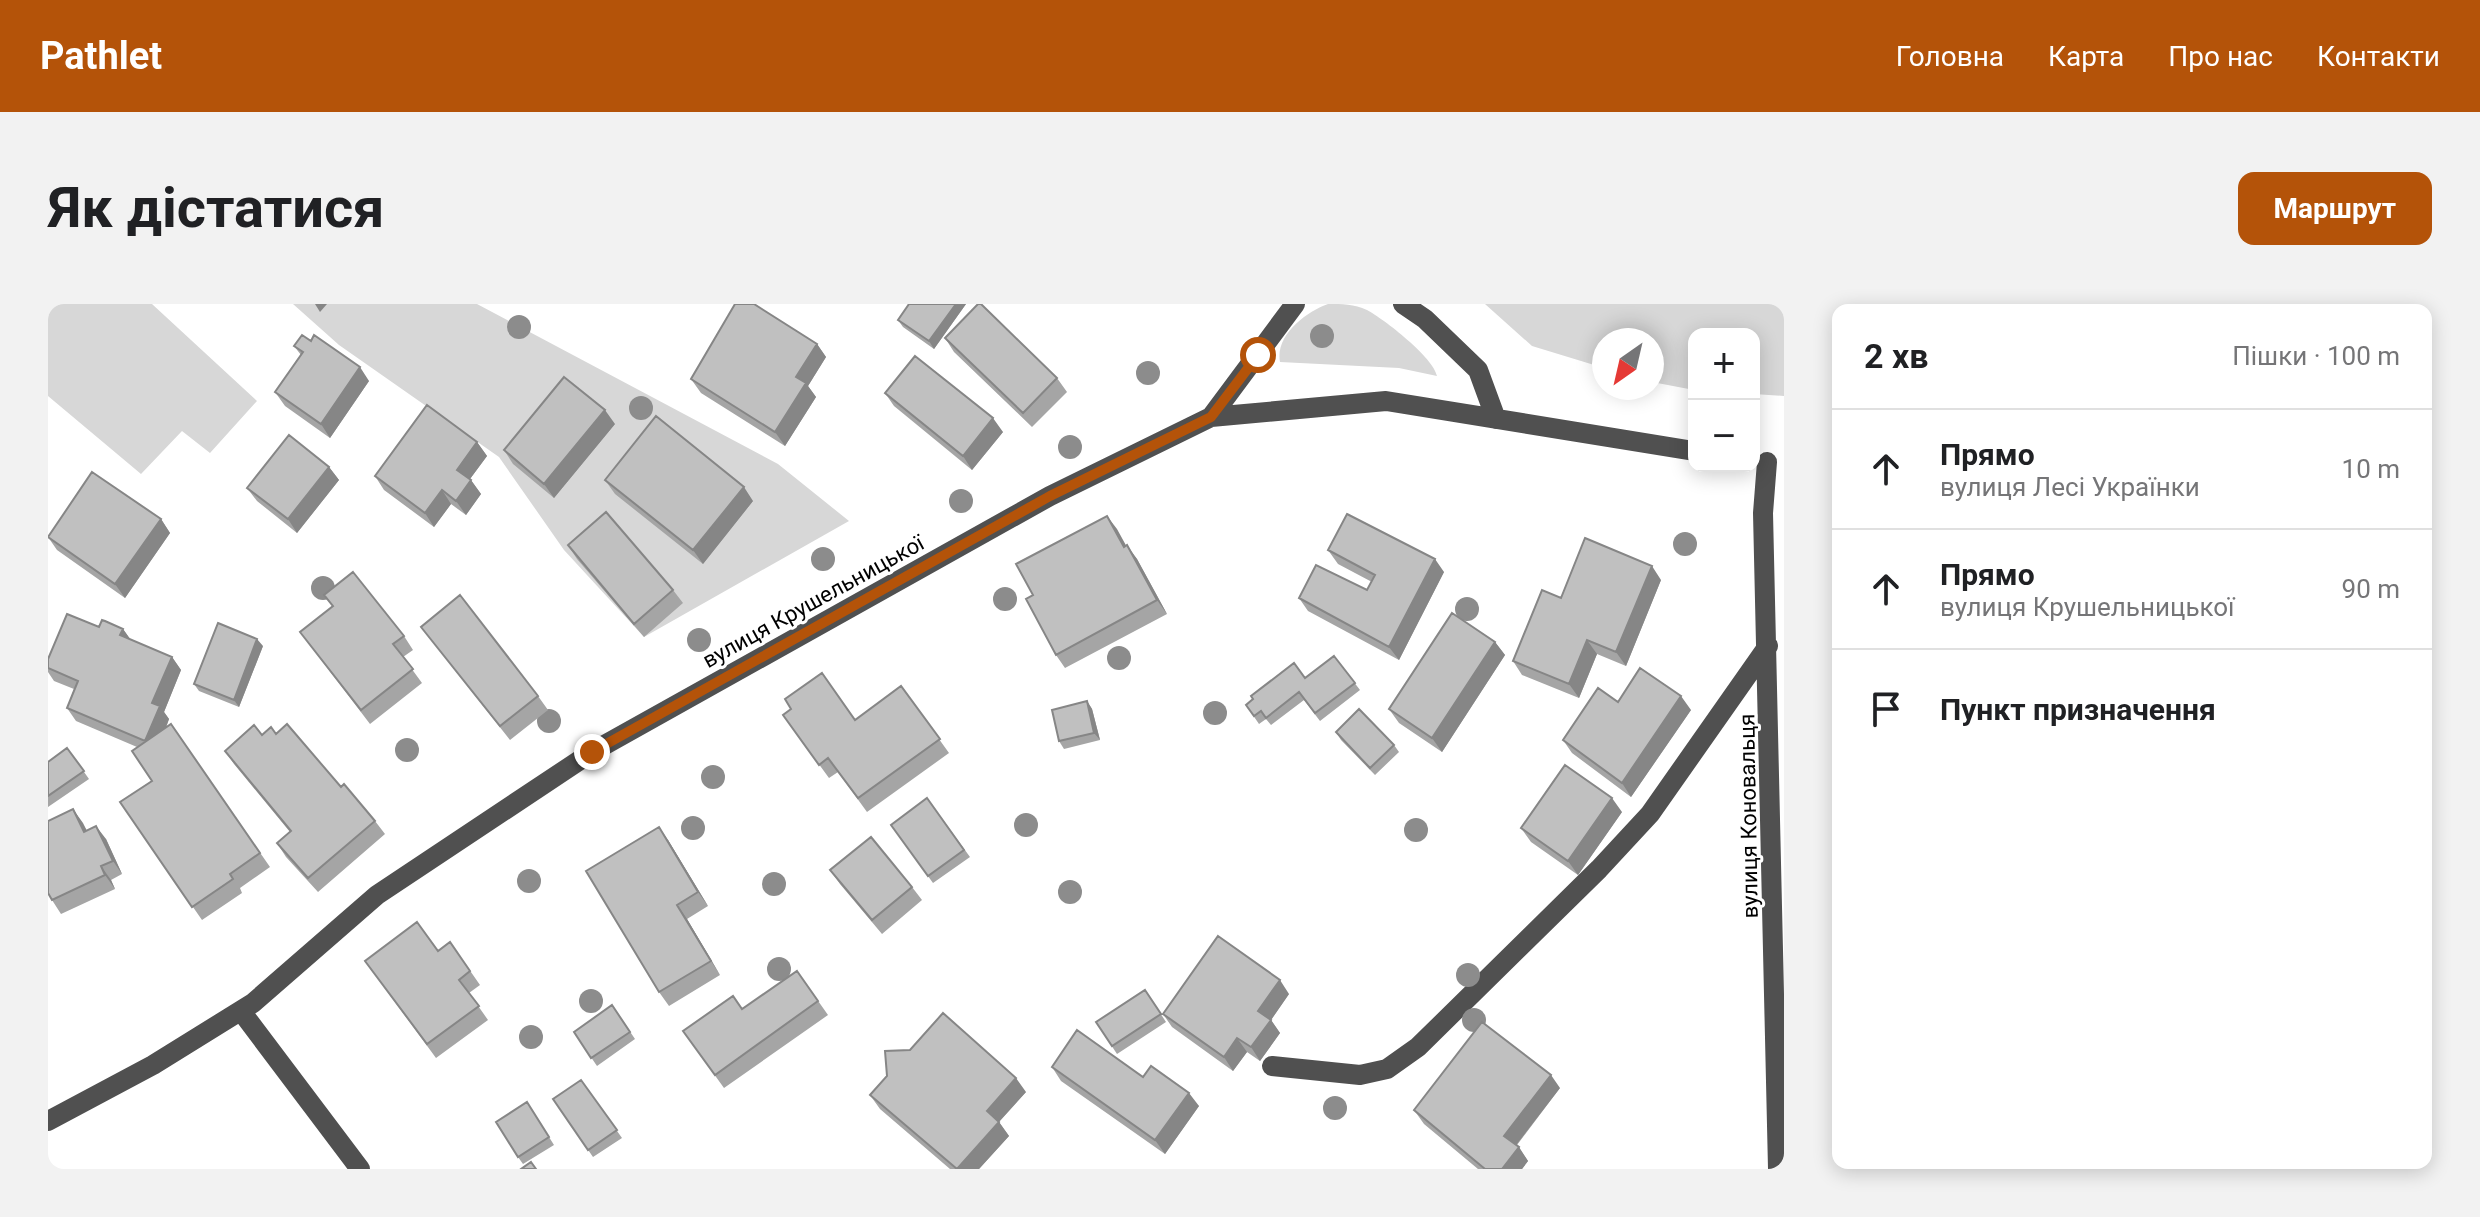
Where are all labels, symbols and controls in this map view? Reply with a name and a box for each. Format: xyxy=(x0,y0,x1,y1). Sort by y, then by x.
text: Pathlet xyxy=(40,34,162,78)
text: Головна xyxy=(1896,40,2004,73)
text: Карта xyxy=(2048,40,2124,73)
text: Про нас xyxy=(2168,40,2273,73)
text: Контакти xyxy=(2317,40,2440,73)
button: Маршрут xyxy=(2238,172,2432,245)
text: Як дістатися xyxy=(48,175,384,241)
north arrow xyxy=(1592,328,1664,400)
map controls xyxy=(1688,328,1760,472)
button: + xyxy=(1688,328,1760,400)
text: 2 хв xyxy=(1864,336,1928,376)
route start xyxy=(1240,337,1276,373)
text: Пішки · 100 m xyxy=(2232,341,2400,371)
button: − xyxy=(1688,400,1760,472)
text: Прямо xyxy=(1940,437,2035,472)
icon: ahead xyxy=(1864,447,1908,491)
text: 10 m xyxy=(2342,454,2400,484)
text: вулиця Лесі Українки xyxy=(1940,472,2200,502)
street label: вулиця Крушельницької xyxy=(698,529,930,673)
text: Прямо xyxy=(1940,557,2035,592)
icon: ahead xyxy=(1864,567,1908,611)
text: 90 m xyxy=(2342,574,2400,604)
text: вулиця Крушельницької xyxy=(1940,592,2235,622)
icon: arrive xyxy=(1864,687,1908,731)
text: Пункт призначення xyxy=(1940,692,2216,727)
street label: вулиця Коновальця xyxy=(1734,713,1763,919)
route end xyxy=(574,734,610,770)

